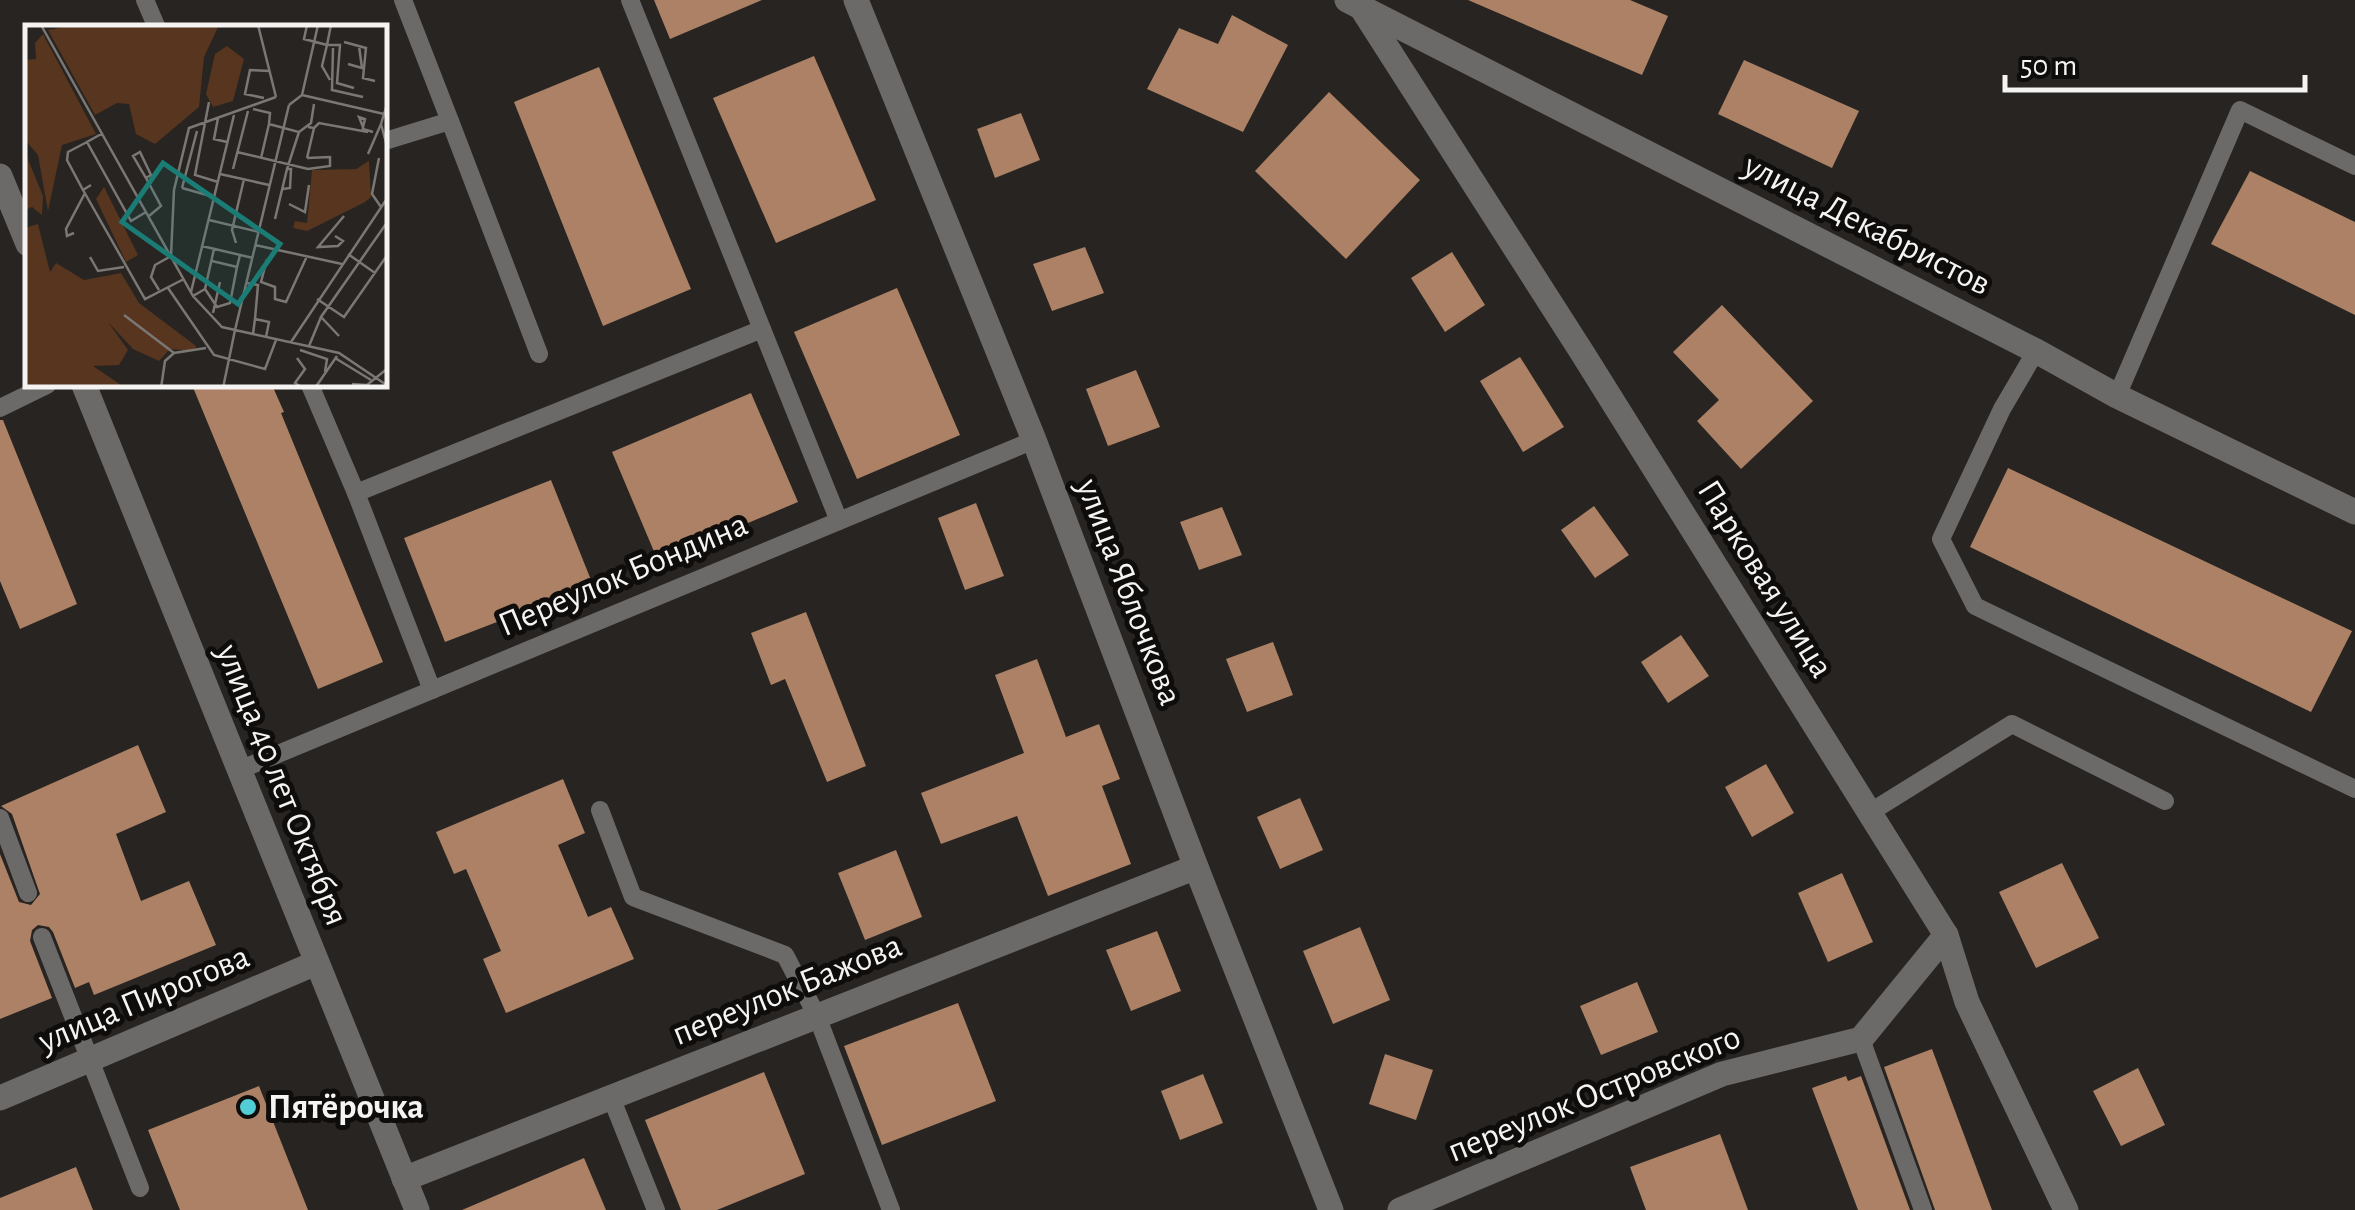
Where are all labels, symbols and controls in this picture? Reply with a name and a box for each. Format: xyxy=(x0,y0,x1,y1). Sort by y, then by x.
inset map xyxy=(25,25,388,388)
scale bar xyxy=(2005,30,2305,92)
text: 50 m xyxy=(2020,51,2077,81)
street label: улица Декабристов xyxy=(1737,147,1996,302)
street label: улица Яблочкова xyxy=(1069,473,1188,710)
street label: Парковая улица xyxy=(1690,474,1840,684)
street label: Переулок Бондина xyxy=(493,507,753,643)
street label: улица 40 лет Октября xyxy=(209,639,354,930)
street label: переулок Бажова xyxy=(667,928,907,1052)
street label: улица Пирогова xyxy=(33,939,254,1059)
street label: переулок Островского xyxy=(1443,1019,1745,1169)
place label: Пятёрочка xyxy=(268,1090,424,1125)
marker: Пятёрочка xyxy=(237,1096,259,1118)

